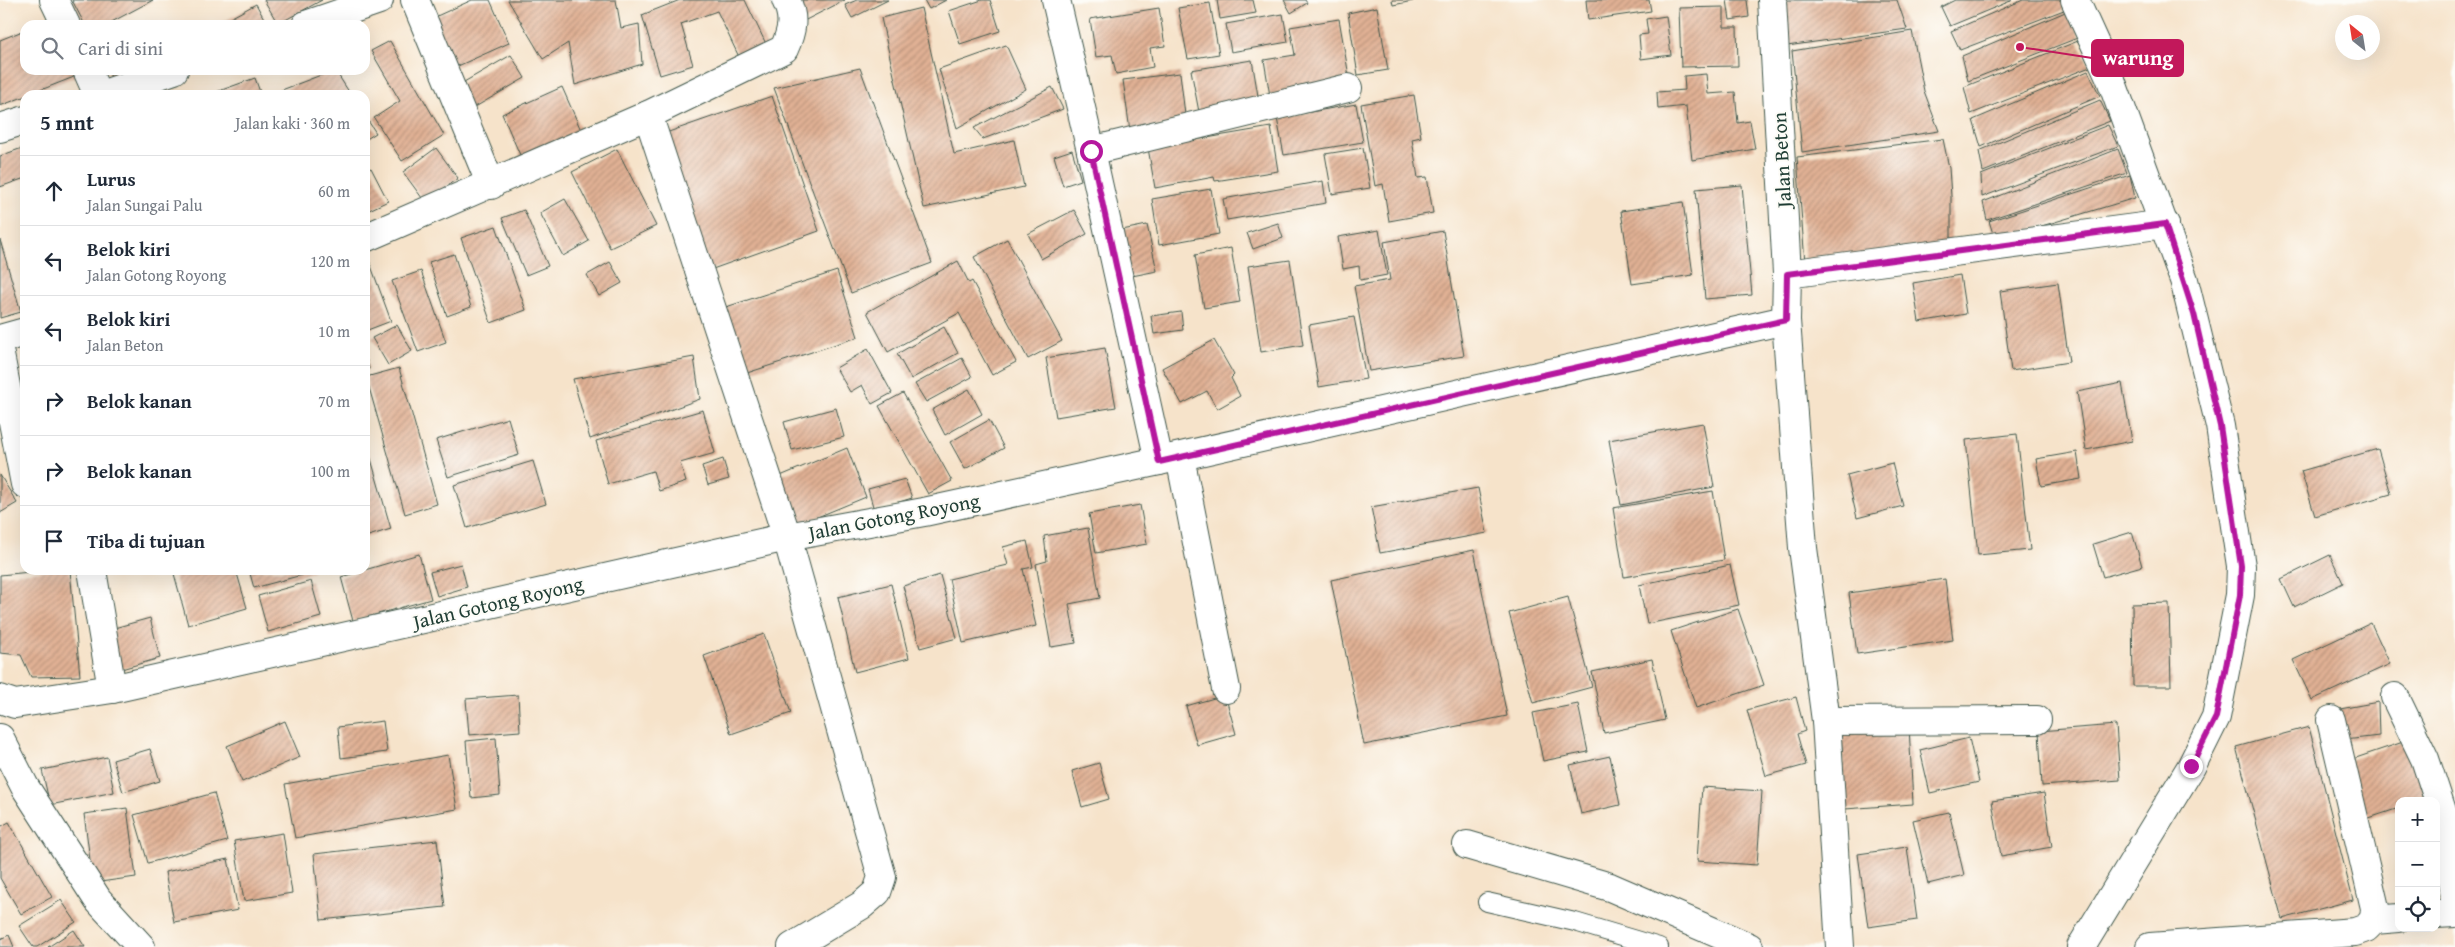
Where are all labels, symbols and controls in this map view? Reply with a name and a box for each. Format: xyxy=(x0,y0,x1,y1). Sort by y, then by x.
north arrow xyxy=(2335,15,2380,60)
search box xyxy=(20,20,370,75)
icon: search xyxy=(38,34,66,62)
text: Cari di sini xyxy=(78,34,163,62)
callout: warung xyxy=(2092,40,2183,76)
text: warung xyxy=(2103,42,2174,73)
text: 5 mnt xyxy=(40,107,94,138)
text: Jalan kaki · 360 m xyxy=(235,111,350,135)
street label: Jalan Beton xyxy=(1764,111,1798,212)
route start xyxy=(1080,140,1103,163)
text: Lurus xyxy=(87,165,136,193)
icon: ahead xyxy=(40,177,68,205)
text: 60 m xyxy=(318,179,350,203)
text: Jalan Sungai Palu xyxy=(87,193,202,217)
text: Belok kiri xyxy=(87,235,170,263)
icon: left xyxy=(40,247,68,275)
text: 120 m xyxy=(310,249,350,273)
text: Jalan Gotong Royong xyxy=(87,263,226,287)
text: Belok kiri xyxy=(87,305,170,333)
icon: left xyxy=(40,317,68,345)
text: 10 m xyxy=(318,319,350,343)
text: Jalan Beton xyxy=(87,333,164,357)
icon: right xyxy=(40,387,68,415)
text: Belok kanan xyxy=(87,387,192,415)
text: 70 m xyxy=(318,389,350,413)
icon: right xyxy=(40,457,68,485)
text: Belok kanan xyxy=(87,457,192,485)
text: 100 m xyxy=(310,459,350,483)
street label: Jalan Gotong Royong xyxy=(803,485,982,547)
icon: arrive xyxy=(40,527,68,555)
text: Tiba di tujuan xyxy=(87,527,205,555)
street label: Jalan Gotong Royong xyxy=(407,568,586,636)
route end xyxy=(2180,755,2203,778)
map controls xyxy=(2395,797,2440,932)
button: + xyxy=(2395,797,2440,842)
button: − xyxy=(2395,842,2440,887)
button: locate xyxy=(2395,887,2440,932)

